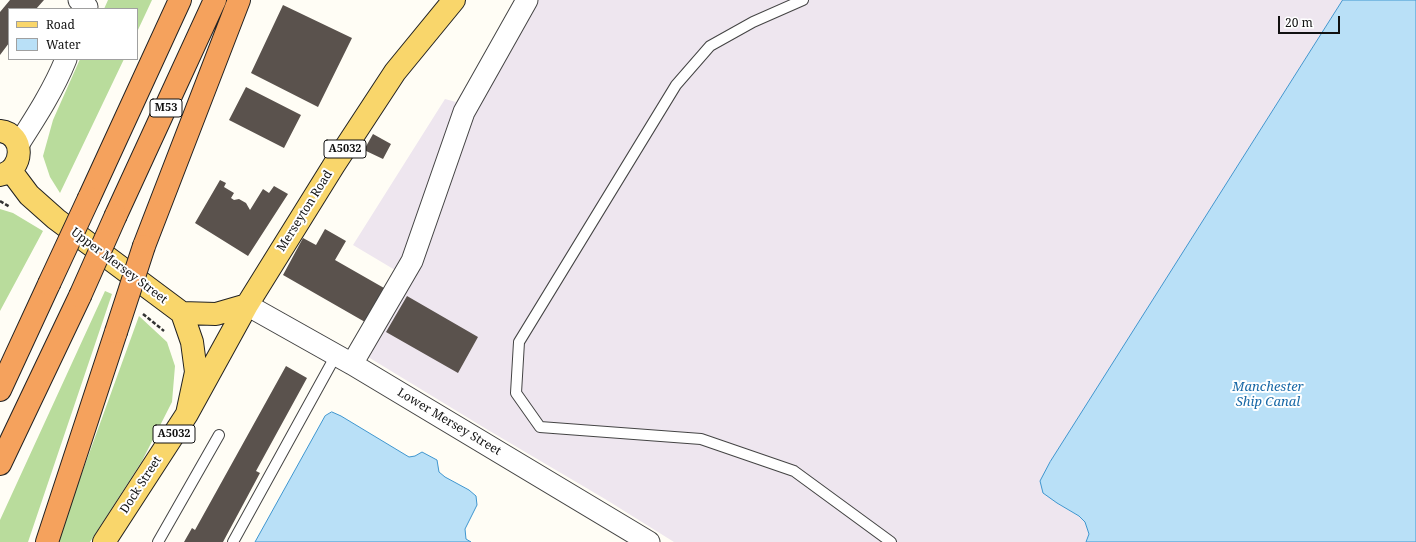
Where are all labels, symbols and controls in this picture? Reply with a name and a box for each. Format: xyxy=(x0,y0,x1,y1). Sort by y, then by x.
legend xyxy=(8,8,138,60)
scale bar xyxy=(1280,8,1342,34)
text: 20 m xyxy=(1285,14,1313,31)
text: Road xyxy=(46,16,75,33)
text: Water xyxy=(46,36,81,53)
road number: M53 xyxy=(150,99,182,117)
road number: A5032 xyxy=(324,140,366,158)
street label: Merseyton Road xyxy=(274,168,336,254)
street label: Upper Mersey Street xyxy=(68,225,170,307)
water label: Manchester Ship Canal xyxy=(1232,379,1304,410)
street label: Lower Mersey Street xyxy=(395,385,503,459)
road number: A5032 xyxy=(153,425,195,443)
street label: Dock Street xyxy=(117,454,165,516)

